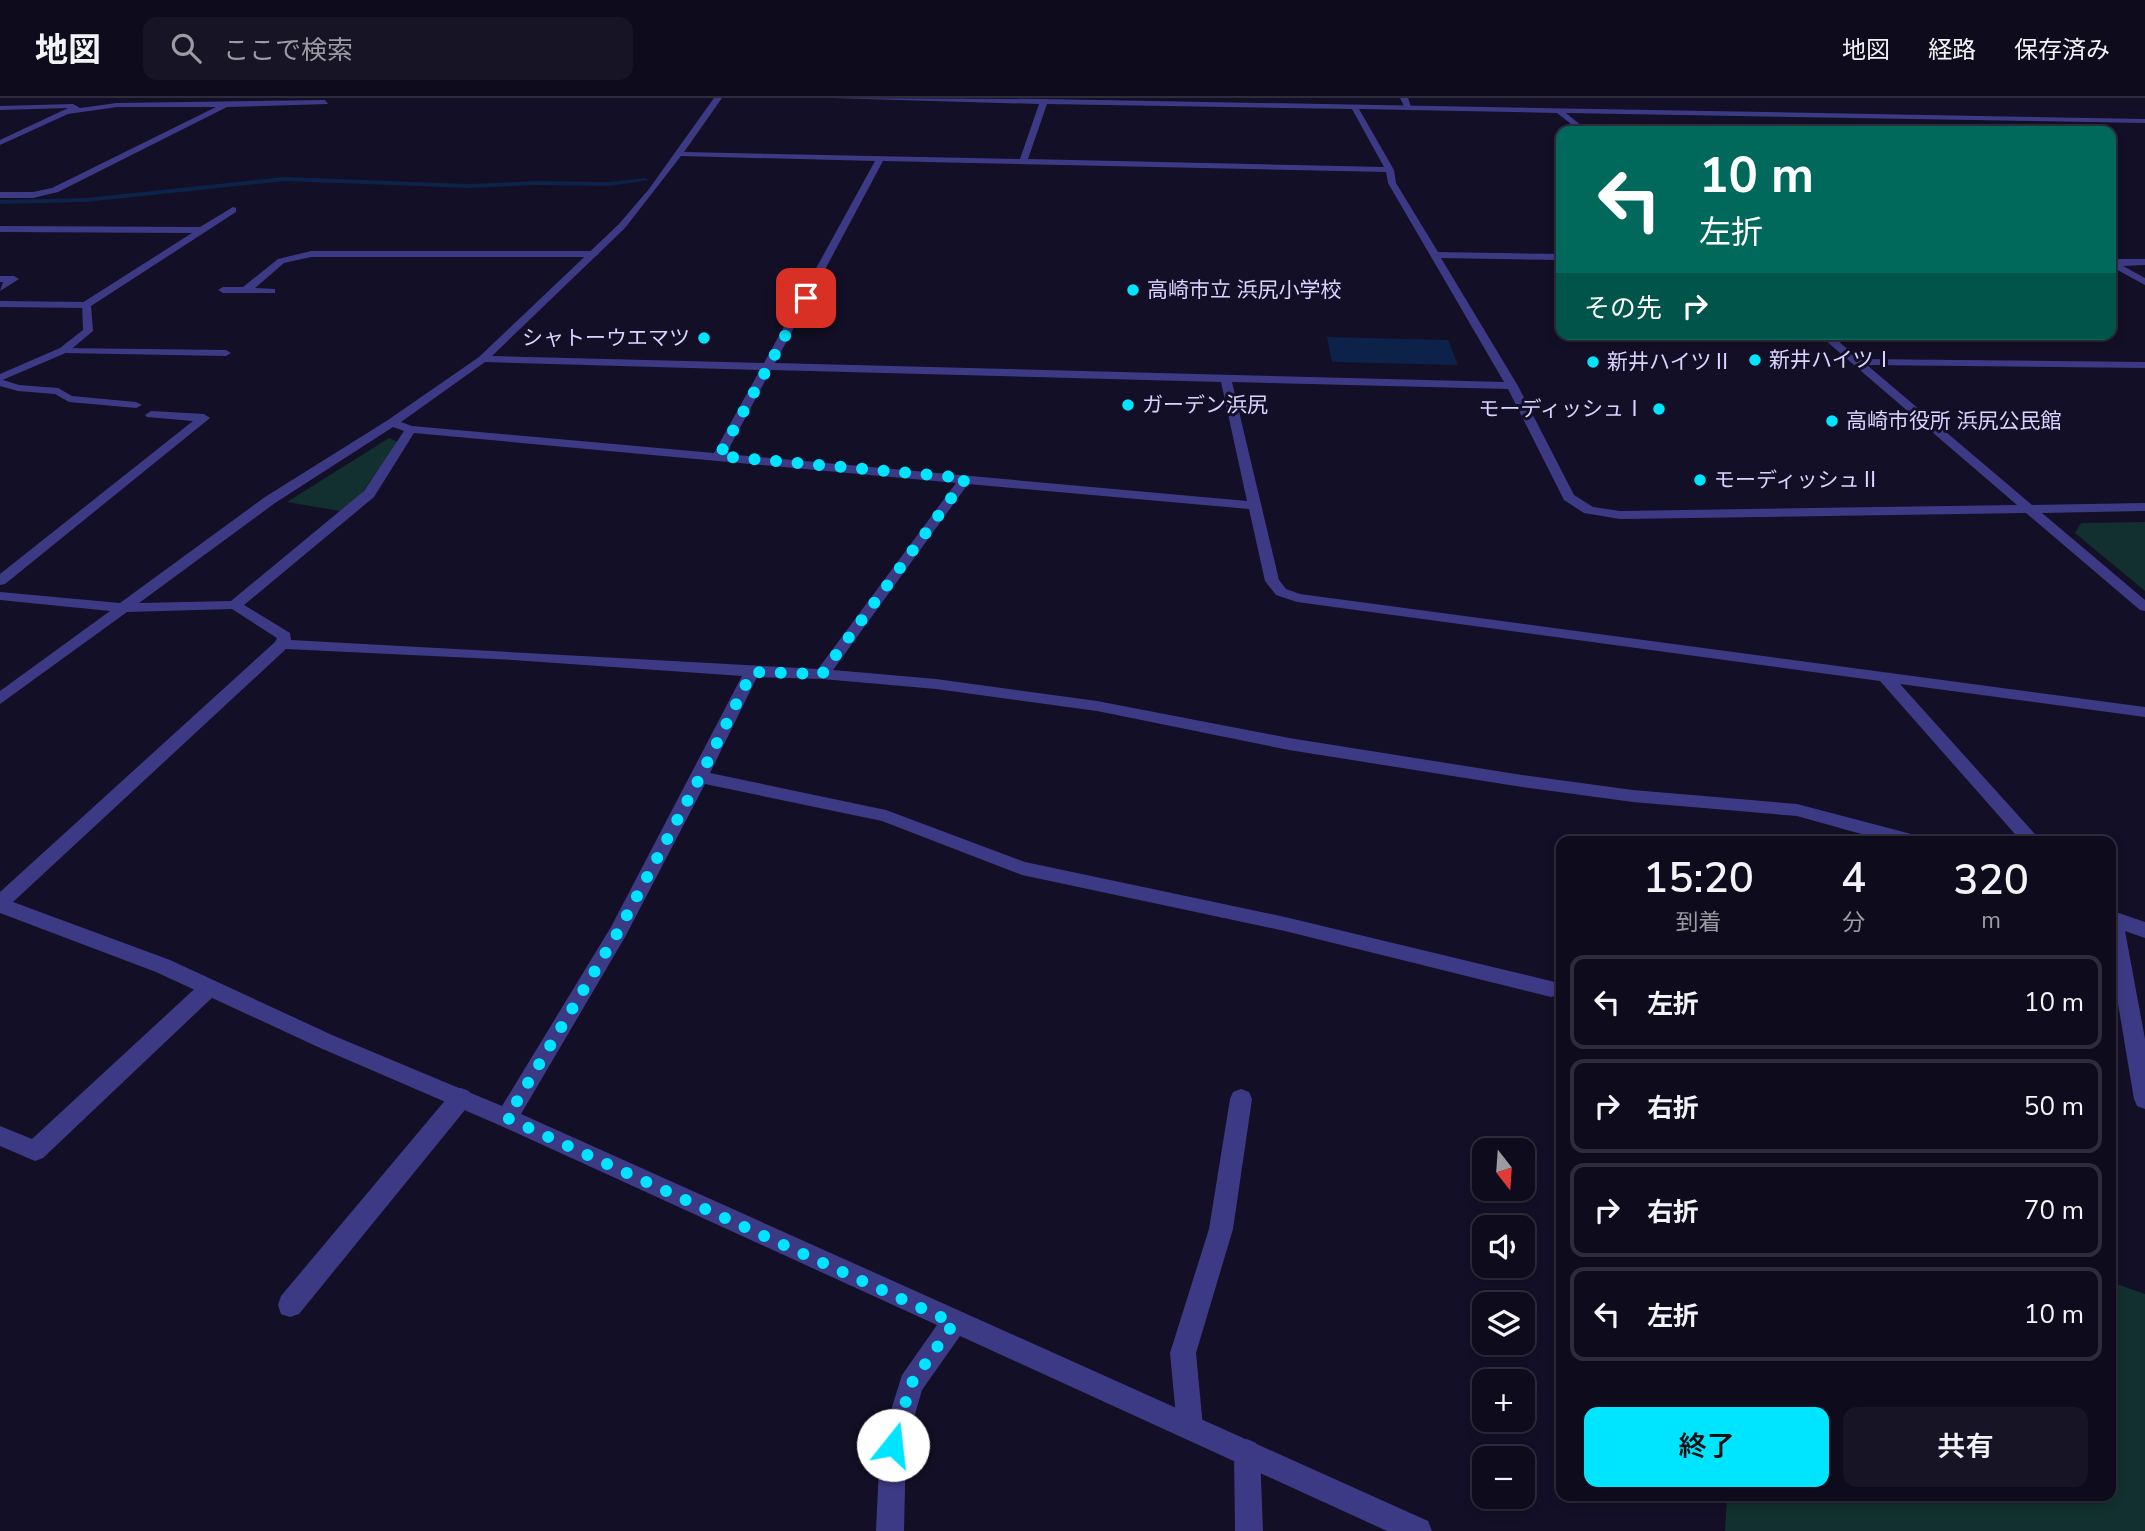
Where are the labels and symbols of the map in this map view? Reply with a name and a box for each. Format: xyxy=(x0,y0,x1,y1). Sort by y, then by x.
pin xyxy=(776,268,836,328)
place label: 高崎市立 浜尻小学校 xyxy=(1147,276,1341,304)
marker: 高崎市立 浜尻小学校 xyxy=(1125,282,1141,298)
place label: シャトーウエマツ xyxy=(522,324,690,352)
marker: シャトーウエマツ xyxy=(696,330,712,346)
place label: 新井ハイツⅠ xyxy=(1769,346,1895,374)
place label: 新井ハイツⅡ xyxy=(1607,348,1733,376)
marker: 新井ハイツⅠ xyxy=(1747,352,1763,368)
marker: 新井ハイツⅡ xyxy=(1585,354,1601,370)
place label: ガーデン浜尻 xyxy=(1142,391,1268,419)
place label: モーディッシュⅠ xyxy=(1478,395,1645,423)
marker: ガーデン浜尻 xyxy=(1120,397,1136,413)
marker: モーディッシュⅠ xyxy=(1651,401,1667,417)
place label: 高崎市役所 浜尻公民館 xyxy=(1846,407,2061,435)
marker: 高崎市役所 浜尻公民館 xyxy=(1824,413,1840,429)
place label: モーディッシュⅡ xyxy=(1714,466,1881,494)
marker: モーディッシュⅡ xyxy=(1692,472,1708,488)
north arrow xyxy=(1472,1138,1535,1200)
position arrow xyxy=(856,1408,930,1482)

